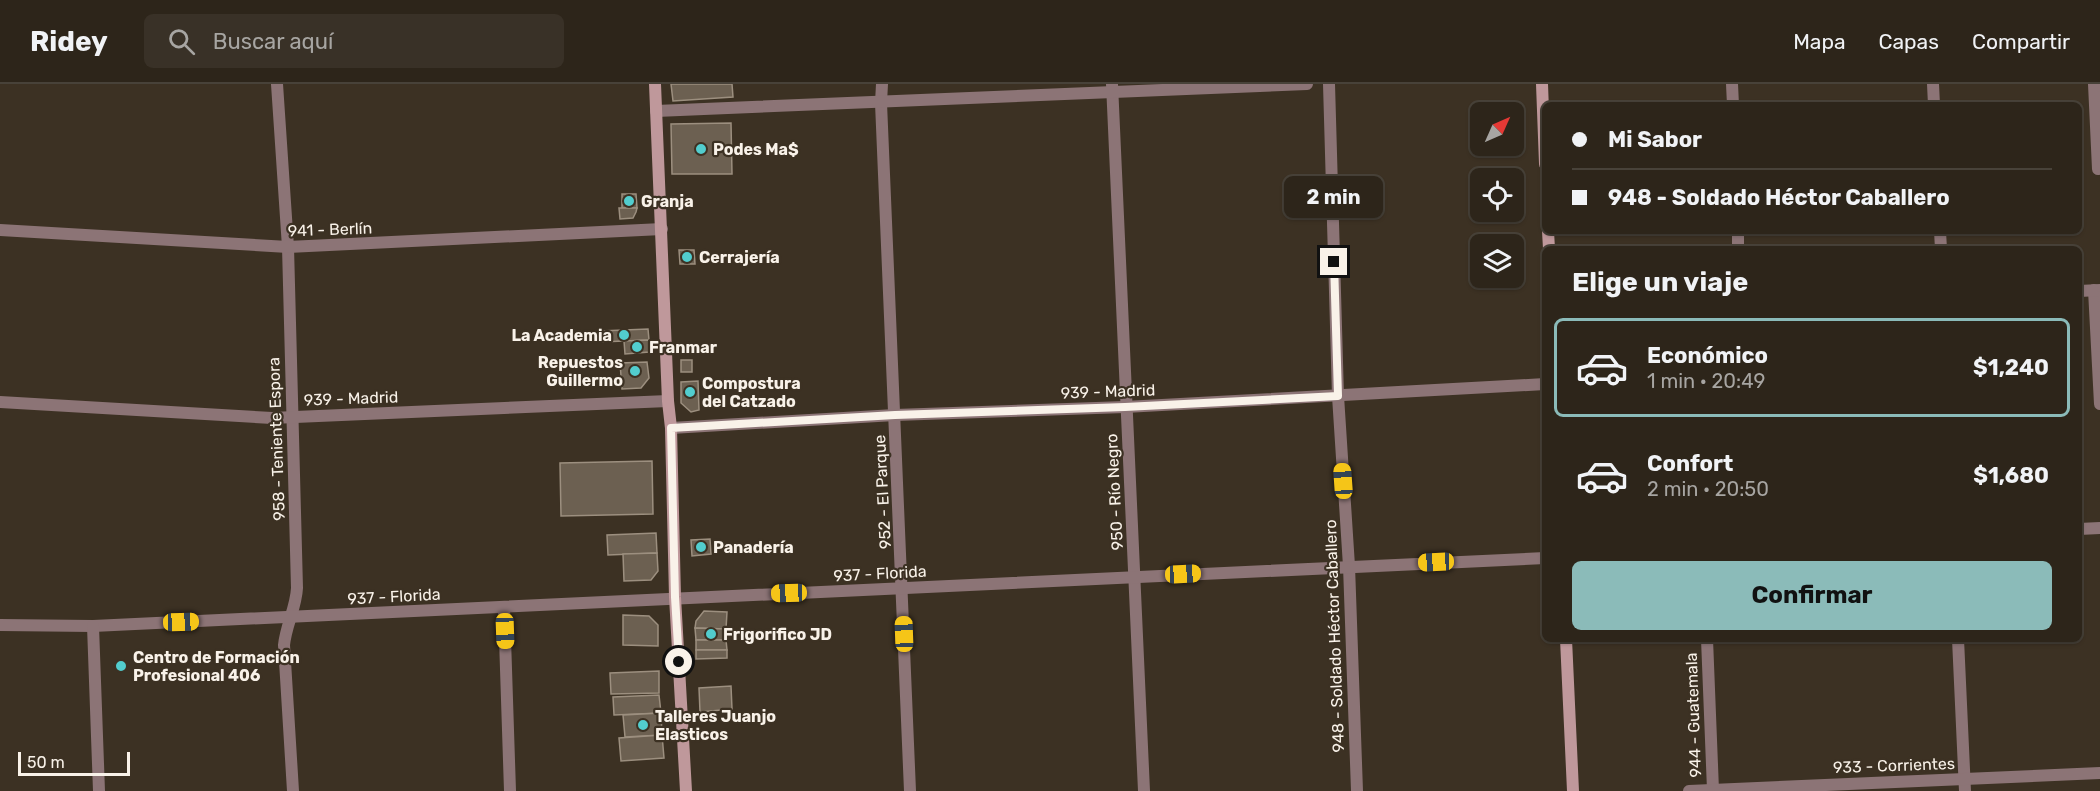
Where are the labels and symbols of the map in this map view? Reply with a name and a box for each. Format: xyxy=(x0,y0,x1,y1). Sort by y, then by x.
north arrow xyxy=(1470,102,1524,156)
place label: Podes Ma$ xyxy=(713,140,799,159)
marker: Podes Ma$ xyxy=(694,142,708,156)
callout: 2 min xyxy=(1284,175,1384,217)
place label: Granja xyxy=(641,192,694,211)
marker: Granja xyxy=(622,194,636,208)
street label: 941 - Berlín xyxy=(287,219,373,240)
place label: Cerrajería xyxy=(699,248,780,267)
route end xyxy=(1320,248,1347,275)
marker: Cerrajería xyxy=(680,250,694,264)
place label: La Academia xyxy=(511,326,612,345)
marker: La Academia xyxy=(617,328,631,342)
place label: Franmar xyxy=(649,338,718,357)
marker: Franmar xyxy=(630,340,644,354)
place label: Repuestos Guillermo xyxy=(538,353,623,390)
street label: 958 - Teniente Espora xyxy=(264,357,289,521)
marker: Repuestos Guillermo xyxy=(628,364,642,378)
place label: Compostura del Catzado xyxy=(702,374,801,411)
street label: 939 - Madrid xyxy=(1060,380,1156,403)
marker: Compostura del Catzado xyxy=(683,385,697,399)
street label: 939 - Madrid xyxy=(303,387,399,410)
street label: 950 - Río Negro xyxy=(1102,433,1127,551)
street label: 952 - El Parque xyxy=(870,434,895,550)
car xyxy=(1333,462,1353,500)
street label: 948 - Soldado Héctor Caballero xyxy=(1321,519,1348,753)
place label: Panadería xyxy=(713,538,794,557)
marker: Panadería xyxy=(694,540,708,554)
car xyxy=(1418,552,1454,572)
street label: 937 - Florida xyxy=(833,562,927,585)
car xyxy=(1165,564,1201,584)
car xyxy=(771,583,807,603)
street label: 937 - Florida xyxy=(347,585,441,608)
car xyxy=(163,612,199,632)
car xyxy=(495,613,515,649)
car xyxy=(894,616,914,652)
place label: Frigorifico JD xyxy=(723,625,832,644)
marker: Frigorifico JD xyxy=(704,627,718,641)
place label: Centro de Formación Profesional 406 xyxy=(133,648,300,685)
route start xyxy=(665,648,692,675)
street label: 944 - Guatemala xyxy=(1682,652,1705,778)
marker: Centro de Formación Profesional 406 xyxy=(114,659,128,673)
place label: Talleres Juanjo Elasticos xyxy=(655,707,776,744)
marker: Talleres Juanjo Elasticos xyxy=(636,718,650,732)
scale bar xyxy=(18,749,130,776)
street label: 933 - Corrientes xyxy=(1833,754,1955,777)

